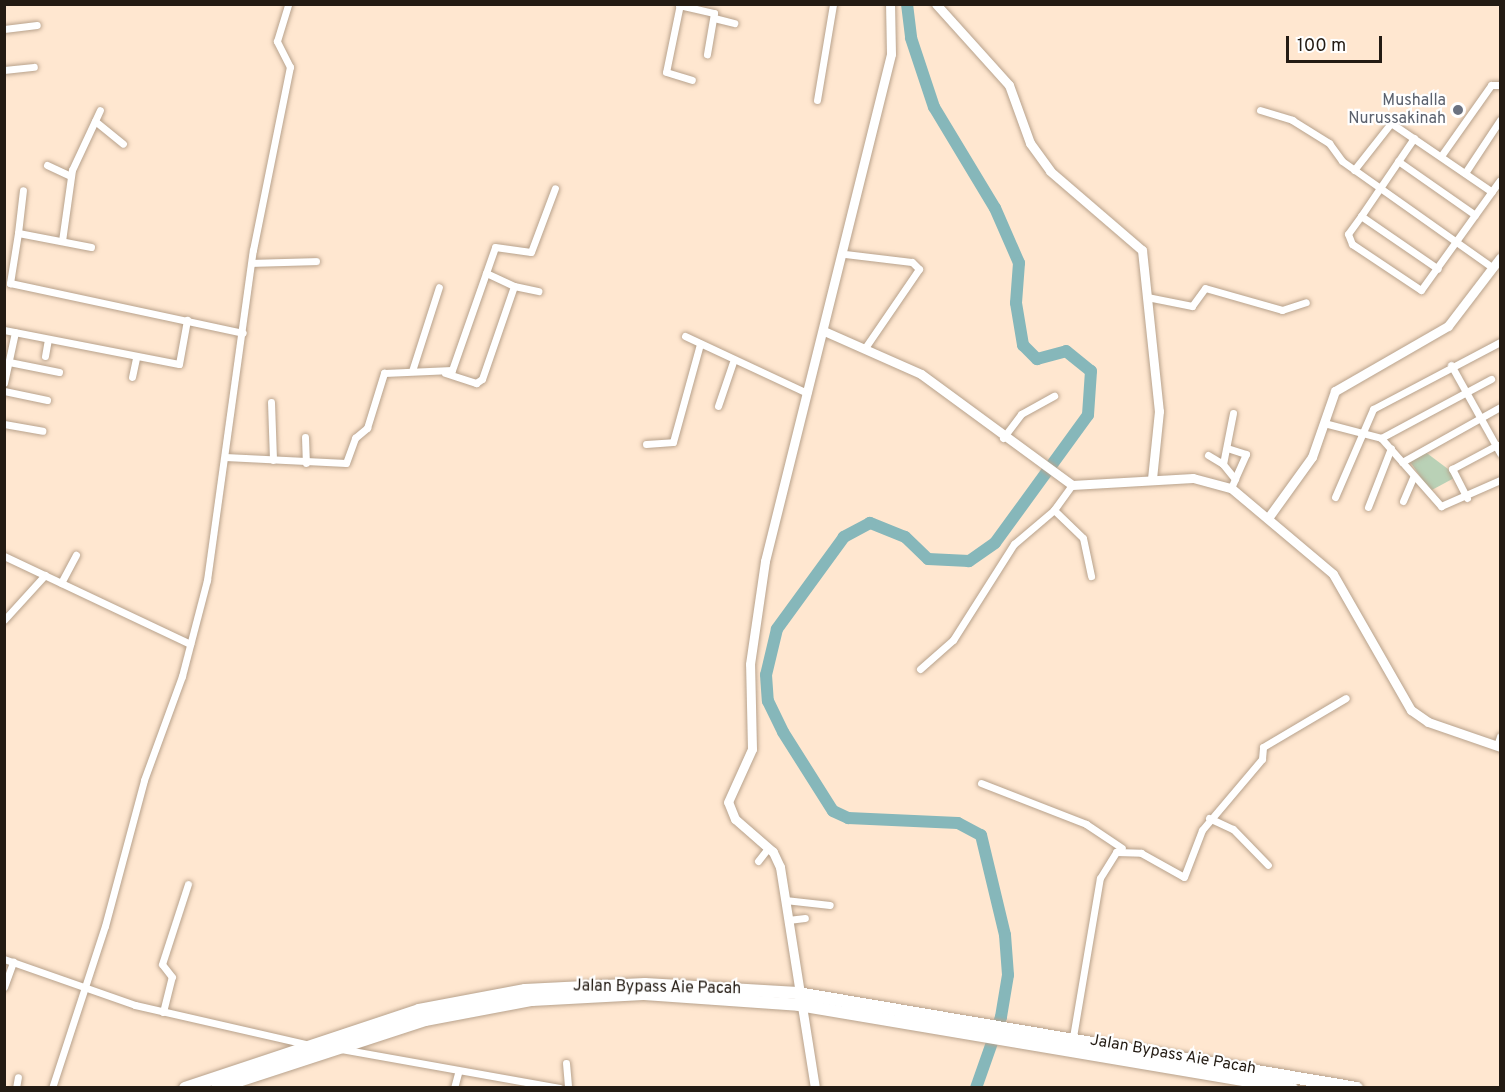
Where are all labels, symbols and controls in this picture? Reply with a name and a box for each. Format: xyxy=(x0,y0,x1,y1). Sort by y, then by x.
scale bar xyxy=(1289,24,1385,62)
text: 100 m xyxy=(1297,35,1346,58)
place label: Mushalla Nurussakinah xyxy=(1348,91,1446,129)
marker: Mushalla Nurussakinah xyxy=(1451,103,1465,117)
street label: Jalan Bypass Aie Pacah xyxy=(572,977,742,999)
street label: Jalan Bypass Aie Pacah xyxy=(1088,1031,1258,1079)

